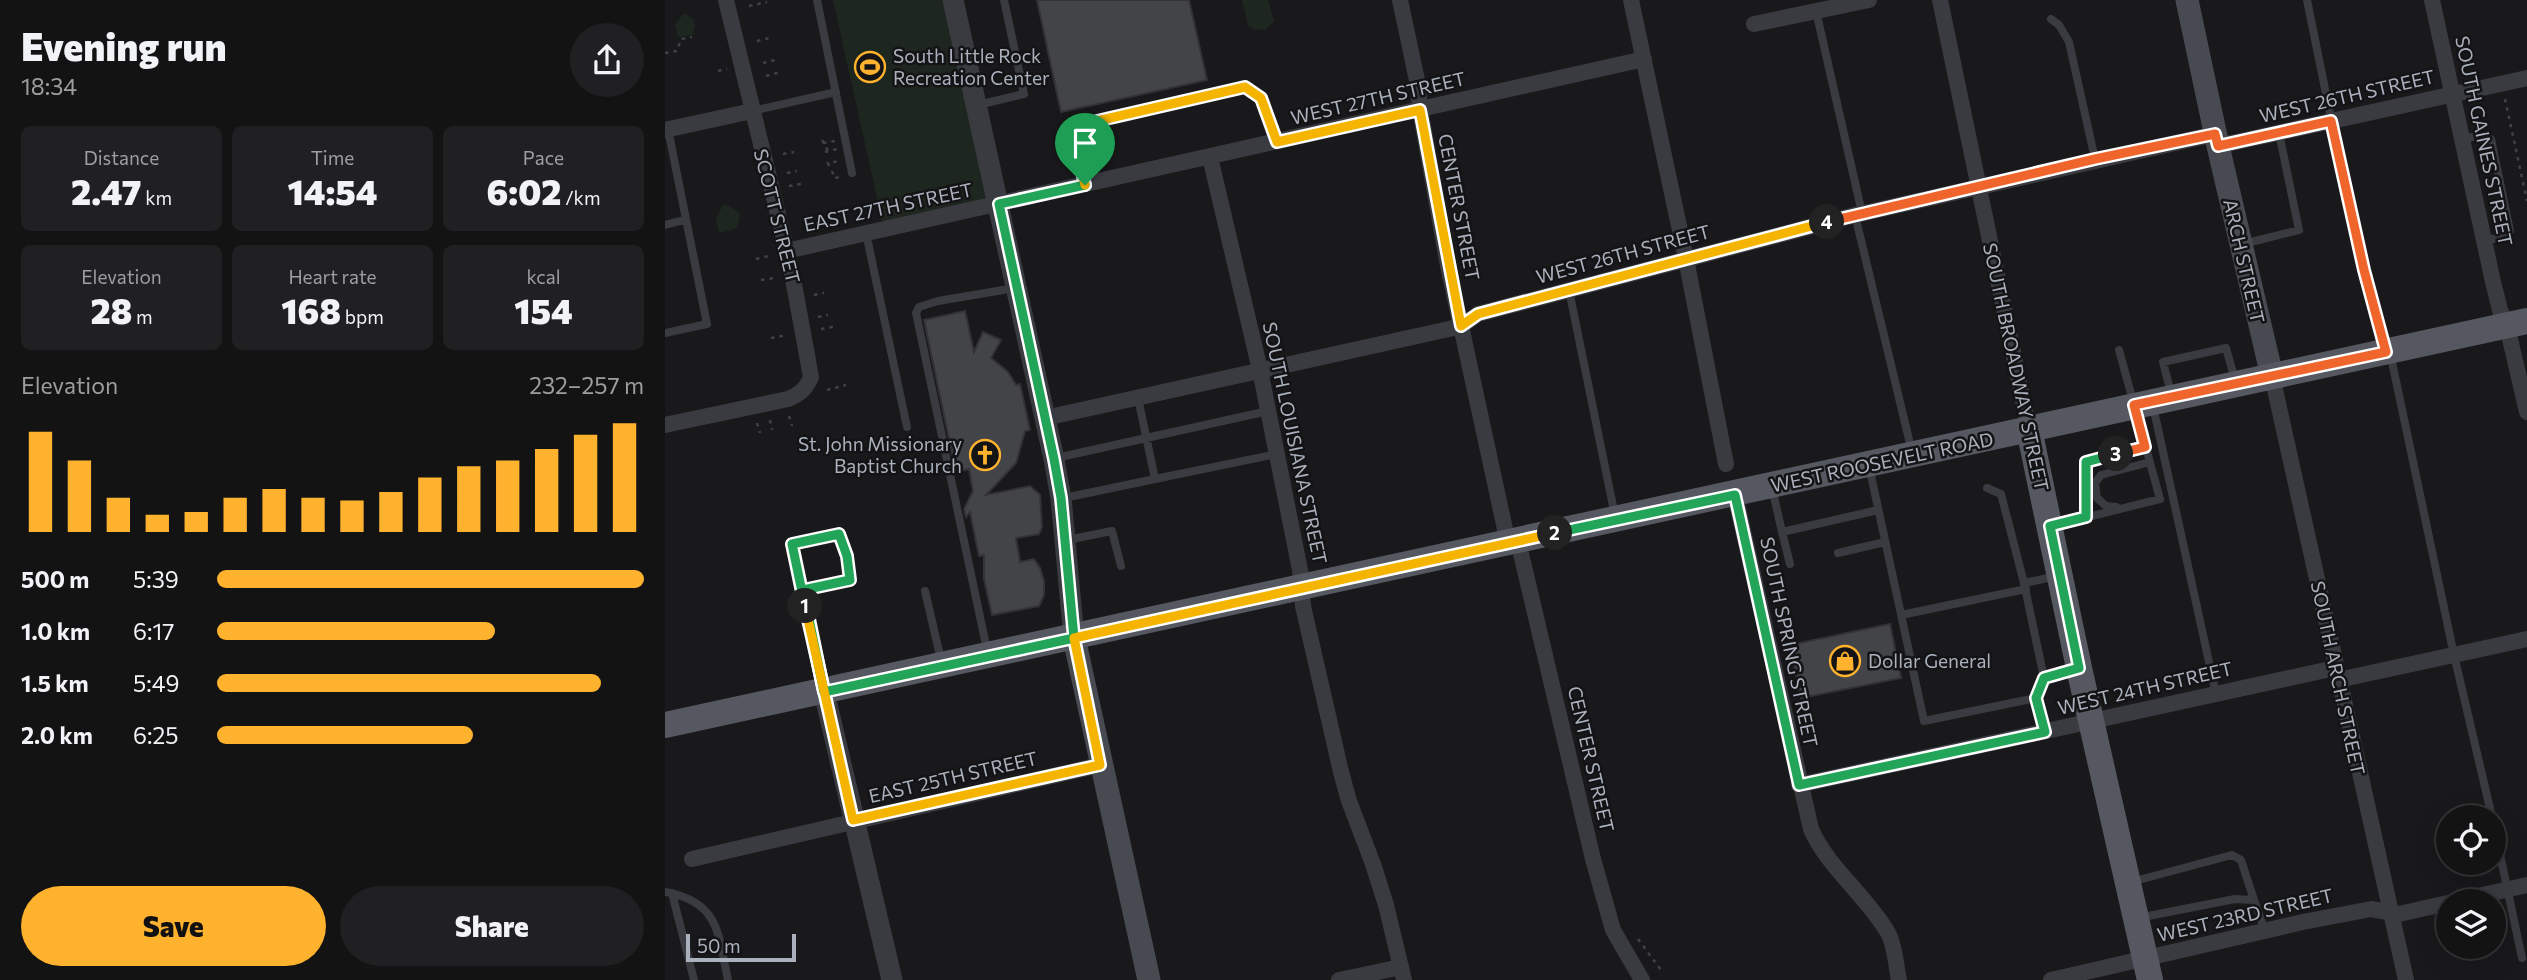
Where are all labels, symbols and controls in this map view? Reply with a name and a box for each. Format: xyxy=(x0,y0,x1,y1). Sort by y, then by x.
text: Evening run xyxy=(21,22,227,69)
button: share xyxy=(570,23,644,97)
street label: SOUTH GAINES STREET xyxy=(2451,34,2518,248)
place label: South Little Rock Recreation Center xyxy=(893,44,1050,89)
sports icon: South Little Rock Recreation Center xyxy=(853,50,887,84)
street label: WEST 26TH STREET xyxy=(2257,64,2437,127)
street label: WEST 27TH STREET xyxy=(1288,66,1467,129)
text: 18:34 xyxy=(21,72,77,100)
pin xyxy=(1055,113,1115,185)
icon: arrive xyxy=(1066,124,1104,162)
street label: CENTER STREET xyxy=(1434,132,1485,282)
text: Distance xyxy=(84,146,159,169)
text: Time xyxy=(311,146,354,169)
text: Pace xyxy=(523,146,564,169)
street label: SCOTT STREET xyxy=(750,146,805,285)
text: 2.47 xyxy=(71,169,142,212)
text: 14:54 xyxy=(287,169,378,212)
text: 6:02 xyxy=(486,169,562,212)
street label: EAST 27TH STREET xyxy=(801,177,975,236)
text: km xyxy=(142,186,172,209)
text: /km xyxy=(562,186,601,209)
street label: ARCH STREET xyxy=(2219,196,2270,325)
pin: 4 xyxy=(1809,204,1845,240)
text: 4 xyxy=(1821,210,1832,233)
street label: WEST 26TH STREET xyxy=(1533,219,1712,288)
street label: SOUTH BROADWAY STREET xyxy=(1979,241,2054,493)
text: Elevation xyxy=(81,265,162,288)
text: Heart rate xyxy=(288,265,377,288)
text: kcal xyxy=(526,265,561,288)
text: 28 xyxy=(90,288,132,331)
text: 168 xyxy=(281,288,341,331)
text: 154 xyxy=(514,288,573,331)
text: m xyxy=(132,305,153,328)
text: bpm xyxy=(341,305,384,328)
street label: SOUTH LOUISIANA STREET xyxy=(1259,320,1332,566)
text: Elevation xyxy=(21,371,118,399)
text: 232–257 m xyxy=(529,371,644,399)
street label: WEST ROOSEVELT ROAD xyxy=(1769,427,1995,496)
place label: St. John Missionary Baptist Church xyxy=(798,432,962,477)
pin: 3 xyxy=(2099,436,2133,472)
church icon: St. John Missionary Baptist Church xyxy=(968,438,1002,472)
text: 3 xyxy=(2110,442,2121,465)
pin: 2 xyxy=(1537,516,1573,550)
text: 2 xyxy=(1549,521,1560,544)
street label: SOUTH SPRING STREET xyxy=(1756,535,1823,749)
text: 500 m xyxy=(21,565,89,593)
text: 5:39 xyxy=(133,565,179,593)
street label: SOUTH ARCH STREET xyxy=(2307,579,2370,777)
pin: 1 xyxy=(787,588,823,624)
text: 1 xyxy=(800,594,809,617)
text: 1.0 km xyxy=(21,617,90,645)
text: 6:17 xyxy=(133,617,174,645)
shop icon: Dollar General xyxy=(1828,644,1862,678)
place label: Dollar General xyxy=(1868,649,1991,672)
street label: WEST 24TH STREET xyxy=(2055,656,2235,719)
text: 1.5 km xyxy=(21,669,89,697)
text: 5:49 xyxy=(133,669,179,697)
street label: CENTER STREET xyxy=(1564,684,1619,834)
text: 2.0 km xyxy=(21,721,93,749)
text: 6:25 xyxy=(133,721,178,749)
street label: EAST 25TH STREET xyxy=(866,746,1040,807)
map controls xyxy=(2436,805,2506,959)
button: locate xyxy=(2436,805,2506,875)
street label: WEST 23RD STREET xyxy=(2155,883,2335,946)
button: Save xyxy=(21,886,326,966)
button: Share xyxy=(340,886,644,966)
button: layers xyxy=(2436,889,2506,959)
scale bar xyxy=(686,931,796,963)
text: 50 m xyxy=(697,934,741,957)

